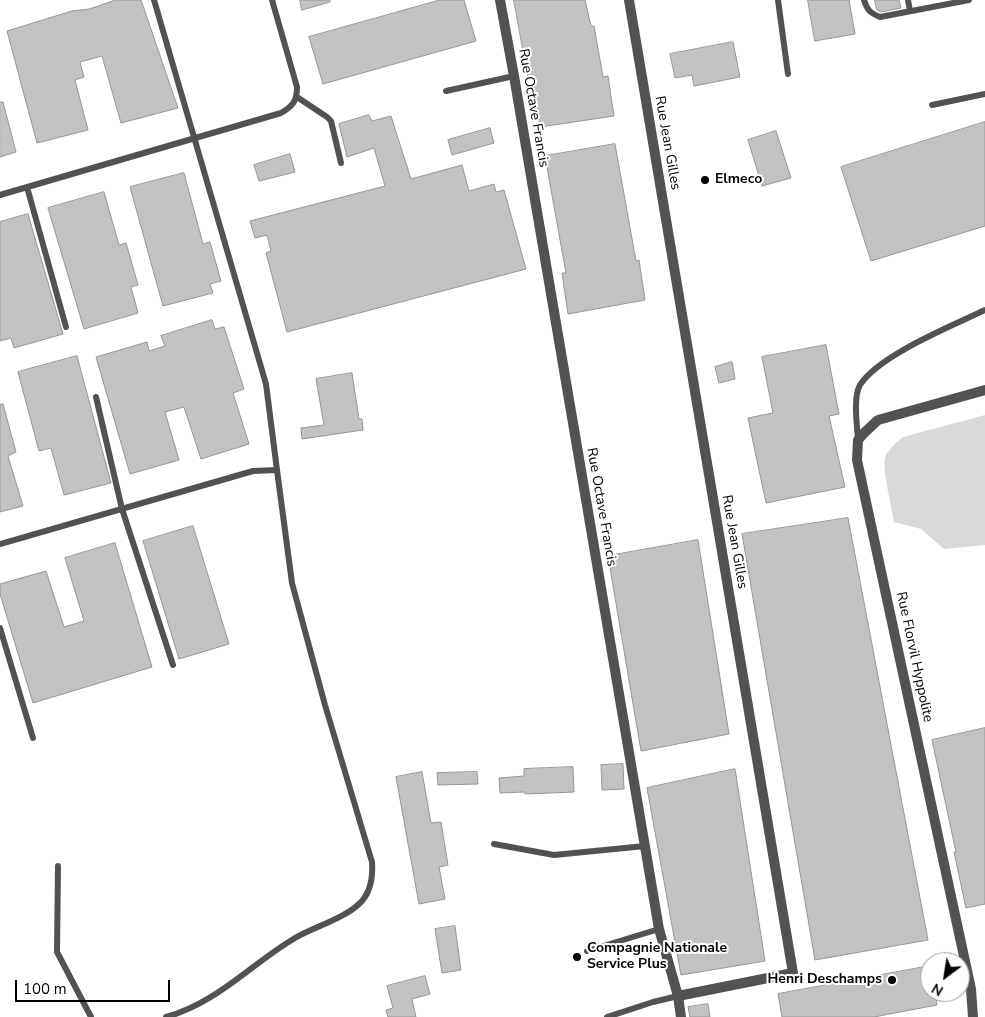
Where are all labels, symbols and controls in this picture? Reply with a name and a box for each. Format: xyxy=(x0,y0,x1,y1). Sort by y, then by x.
street label: Rue Octave Francis xyxy=(514,47,552,169)
street label: Rue Jean Gilles xyxy=(650,95,684,191)
place label: Elmeco xyxy=(715,172,762,188)
marker: Elmeco xyxy=(699,174,711,186)
street label: Rue Octave Francis xyxy=(582,446,620,568)
street label: Rue Jean Gilles xyxy=(717,494,751,590)
street label: Rue Florvil Hyppolite xyxy=(892,590,936,724)
place label: Compagnie Nationale Service Plus xyxy=(587,941,727,974)
marker: Compagnie Nationale Service Plus xyxy=(571,951,583,963)
north arrow xyxy=(920,952,970,1002)
scale bar xyxy=(18,970,172,1002)
place label: Henri Deschamps xyxy=(768,972,882,988)
marker: Henri Deschamps xyxy=(886,974,898,986)
text: 100 m xyxy=(23,979,67,999)
text: N xyxy=(928,979,947,1000)

